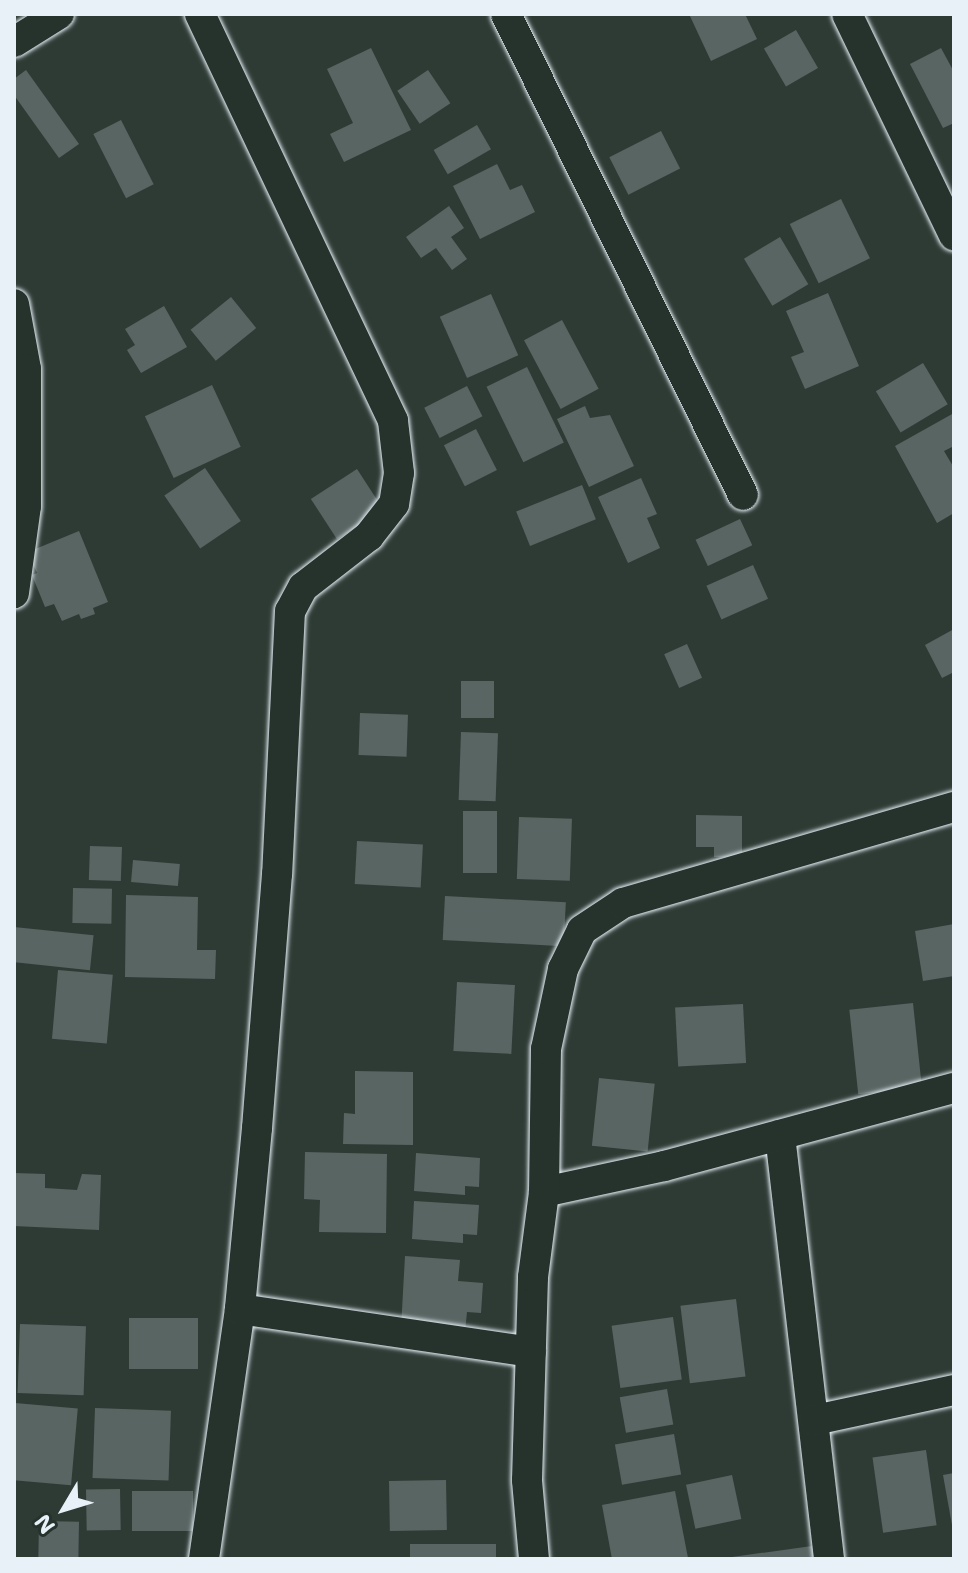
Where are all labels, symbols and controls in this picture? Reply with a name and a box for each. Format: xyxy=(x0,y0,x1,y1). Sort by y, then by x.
north arrow xyxy=(24,1469,104,1549)
text: N xyxy=(28,1508,61,1540)

